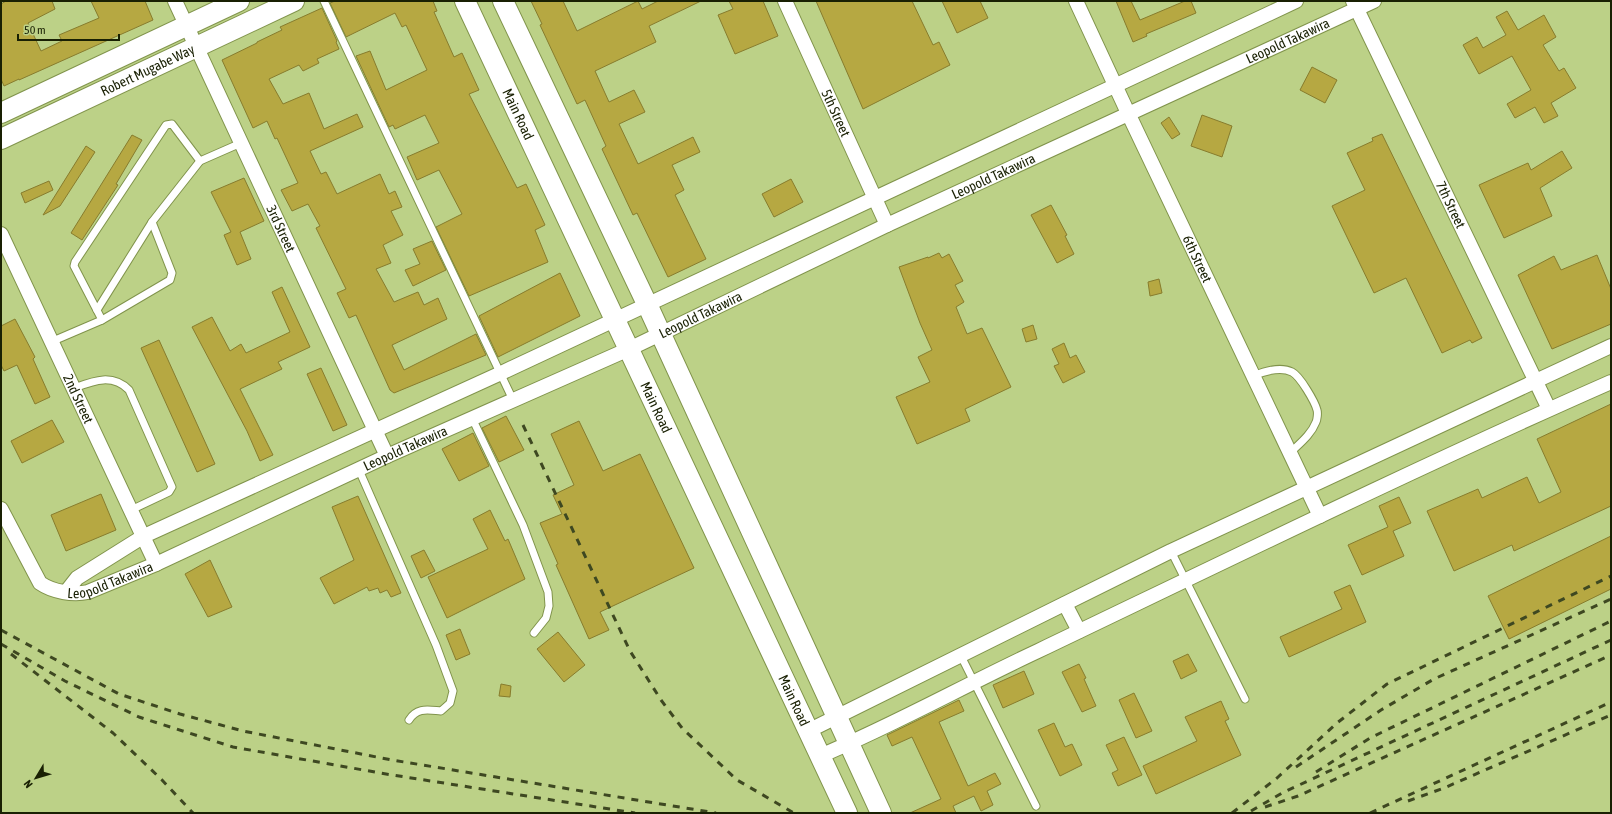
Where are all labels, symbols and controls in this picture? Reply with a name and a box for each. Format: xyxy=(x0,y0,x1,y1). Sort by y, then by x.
street label: Leopold Takawira xyxy=(1243,15,1332,67)
scale bar xyxy=(18,16,119,42)
text: 50 m xyxy=(24,23,46,37)
street label: Robert Mugabe Way xyxy=(98,41,197,99)
street label: Main Road xyxy=(499,86,537,142)
street label: 5th Street xyxy=(818,87,854,139)
street label: Leopold Takawira xyxy=(949,150,1038,202)
street label: 7th Street xyxy=(1433,179,1469,231)
street label: 3rd Street xyxy=(263,202,299,255)
street label: 6th Street xyxy=(1179,233,1215,285)
street label: Leopold Takawira xyxy=(656,288,745,341)
street label: 2nd Street xyxy=(60,371,97,426)
street label: Main Road xyxy=(637,379,675,435)
street label: Leopold Takawira xyxy=(361,422,450,474)
street label: Leopold Takawira xyxy=(67,558,155,601)
street label: Main Road xyxy=(775,672,813,729)
north arrow xyxy=(16,758,56,798)
text: N xyxy=(21,778,35,790)

